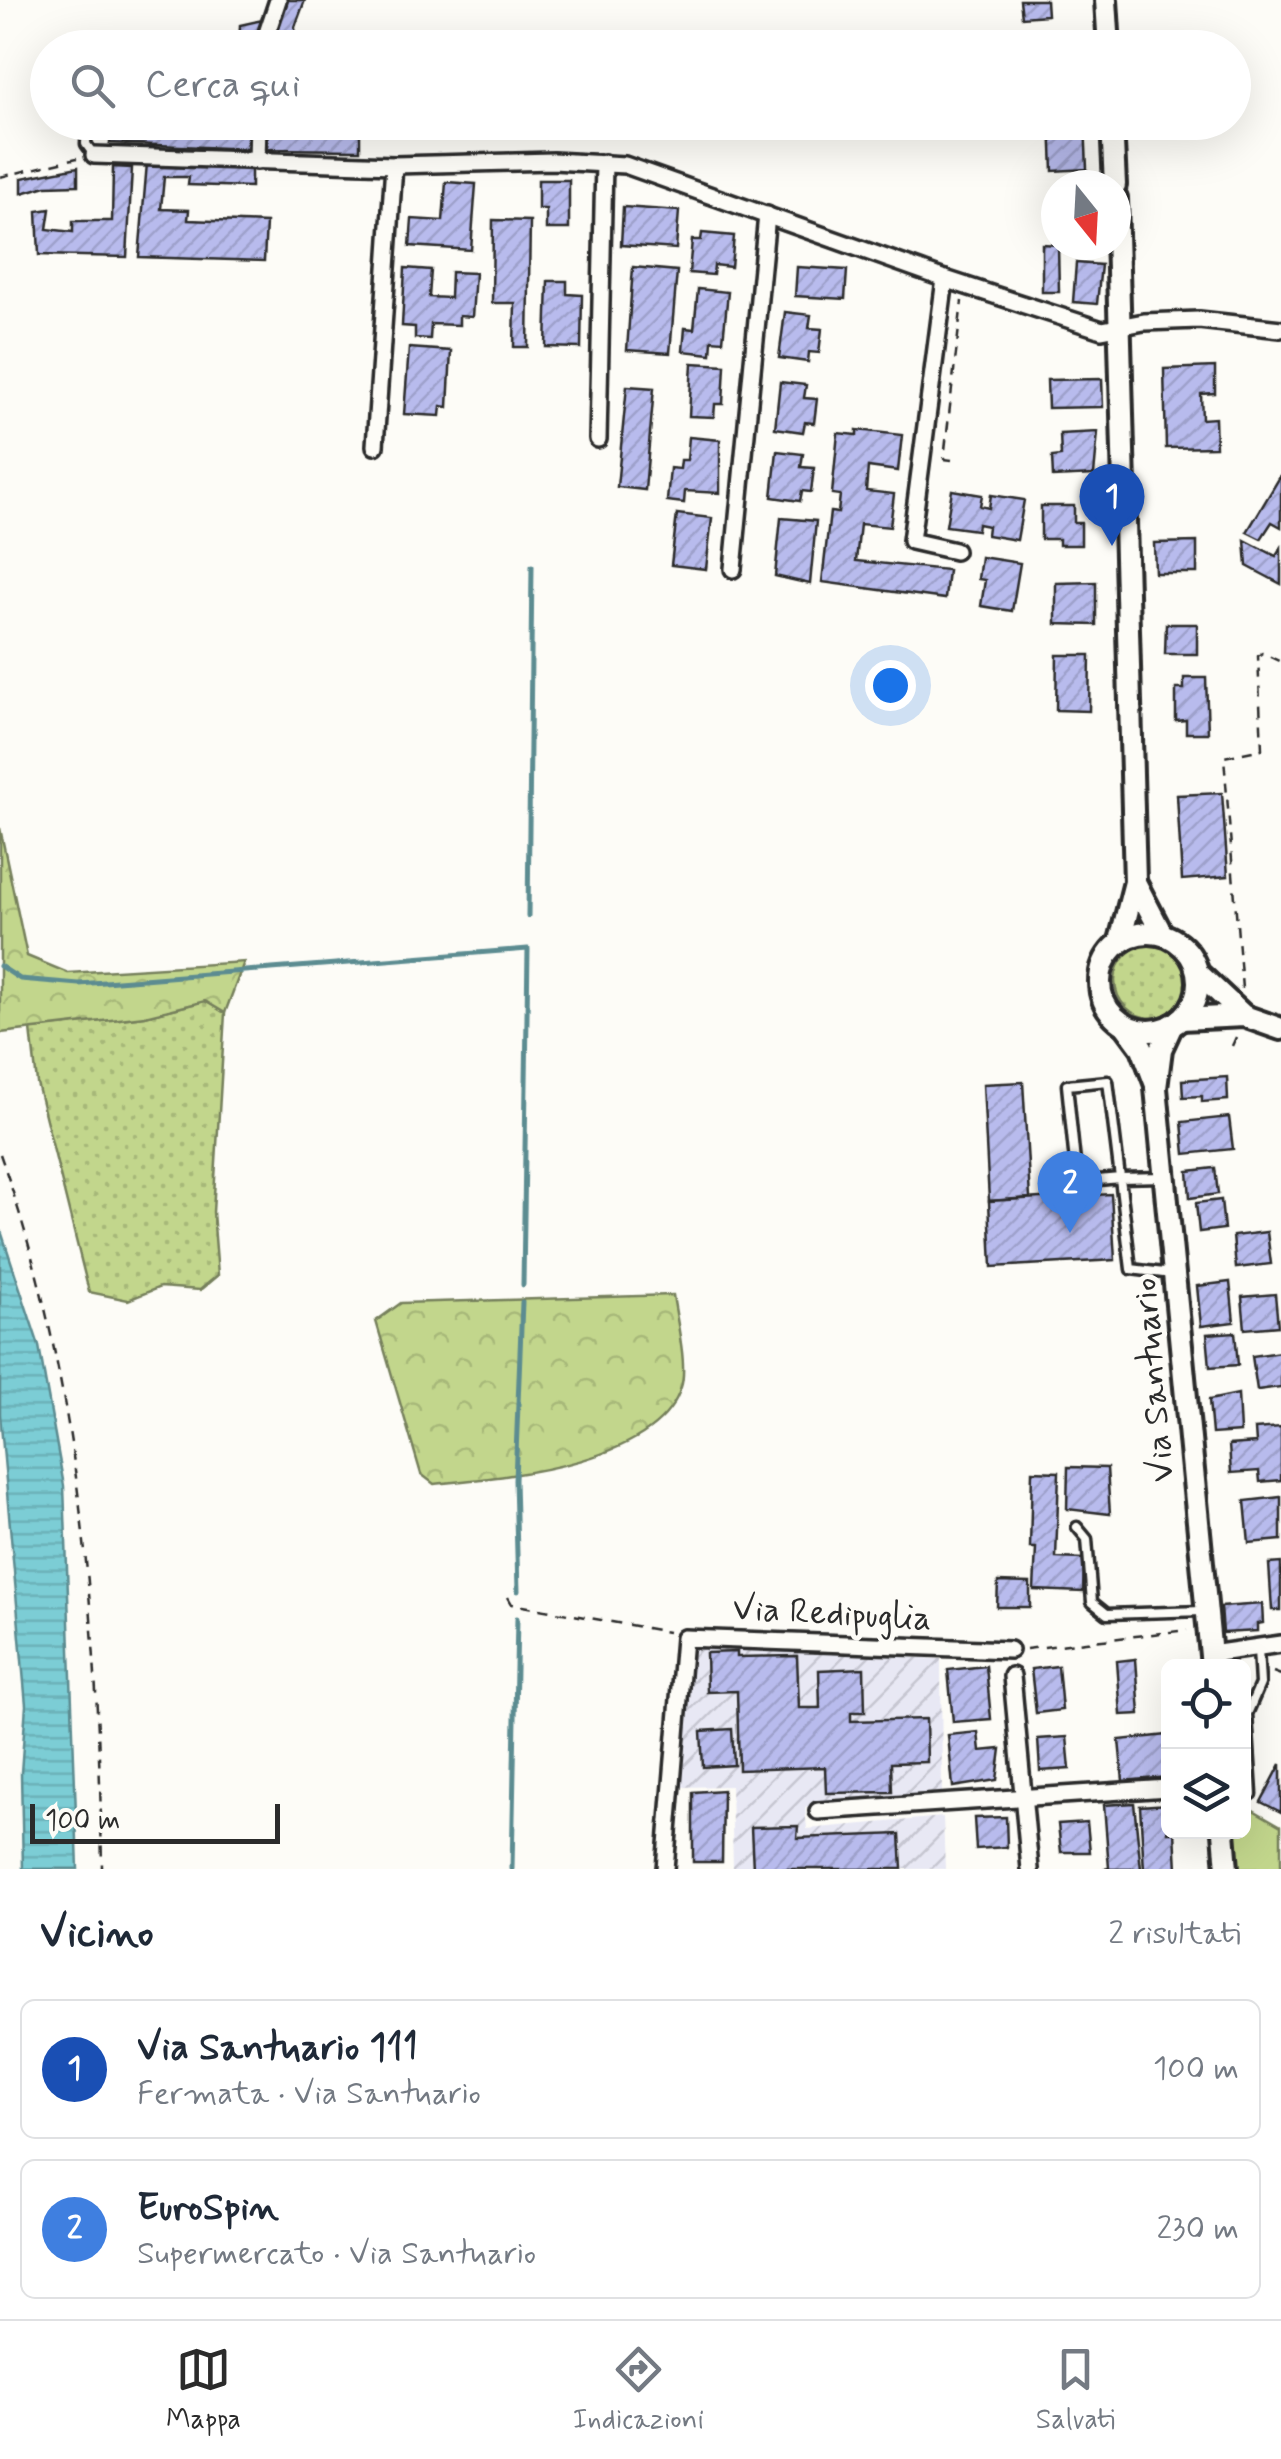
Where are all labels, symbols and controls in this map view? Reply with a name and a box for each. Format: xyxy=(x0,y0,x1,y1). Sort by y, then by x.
search box xyxy=(30,30,1251,140)
icon: search xyxy=(65,58,120,113)
text: Cerca qui xyxy=(145,61,300,110)
north arrow xyxy=(1041,170,1131,260)
pin: 1 xyxy=(1080,464,1144,546)
your location xyxy=(865,660,916,711)
pin: 2 xyxy=(1038,1150,1102,1233)
street label: Via Santuario xyxy=(1122,1276,1186,1484)
street label: Via Redipuglia xyxy=(731,1586,933,1642)
map controls xyxy=(1161,1659,1251,1839)
button: locate xyxy=(1161,1659,1251,1749)
button: layers xyxy=(1161,1749,1251,1839)
scale bar xyxy=(30,1799,280,1844)
text: 100 m xyxy=(45,1803,120,1840)
text: Vicino xyxy=(40,1907,154,1962)
text: 2 risultati xyxy=(1108,1913,1241,1955)
text: Via Santuario 111 xyxy=(137,2024,418,2073)
text: 1 xyxy=(67,2048,82,2090)
text: 100 m xyxy=(1153,2048,1239,2090)
text: Fermata · Via Santuario xyxy=(137,2073,481,2115)
text: EuroSpin xyxy=(137,2184,279,2233)
text: 2 xyxy=(67,2208,82,2250)
text: 230 m xyxy=(1156,2208,1239,2250)
text: Supermercato · Via Santuario xyxy=(137,2233,536,2275)
tab: Mappa xyxy=(166,2342,241,2439)
tab: Indicazioni xyxy=(573,2342,704,2439)
tab: Salvati xyxy=(1036,2342,1115,2439)

